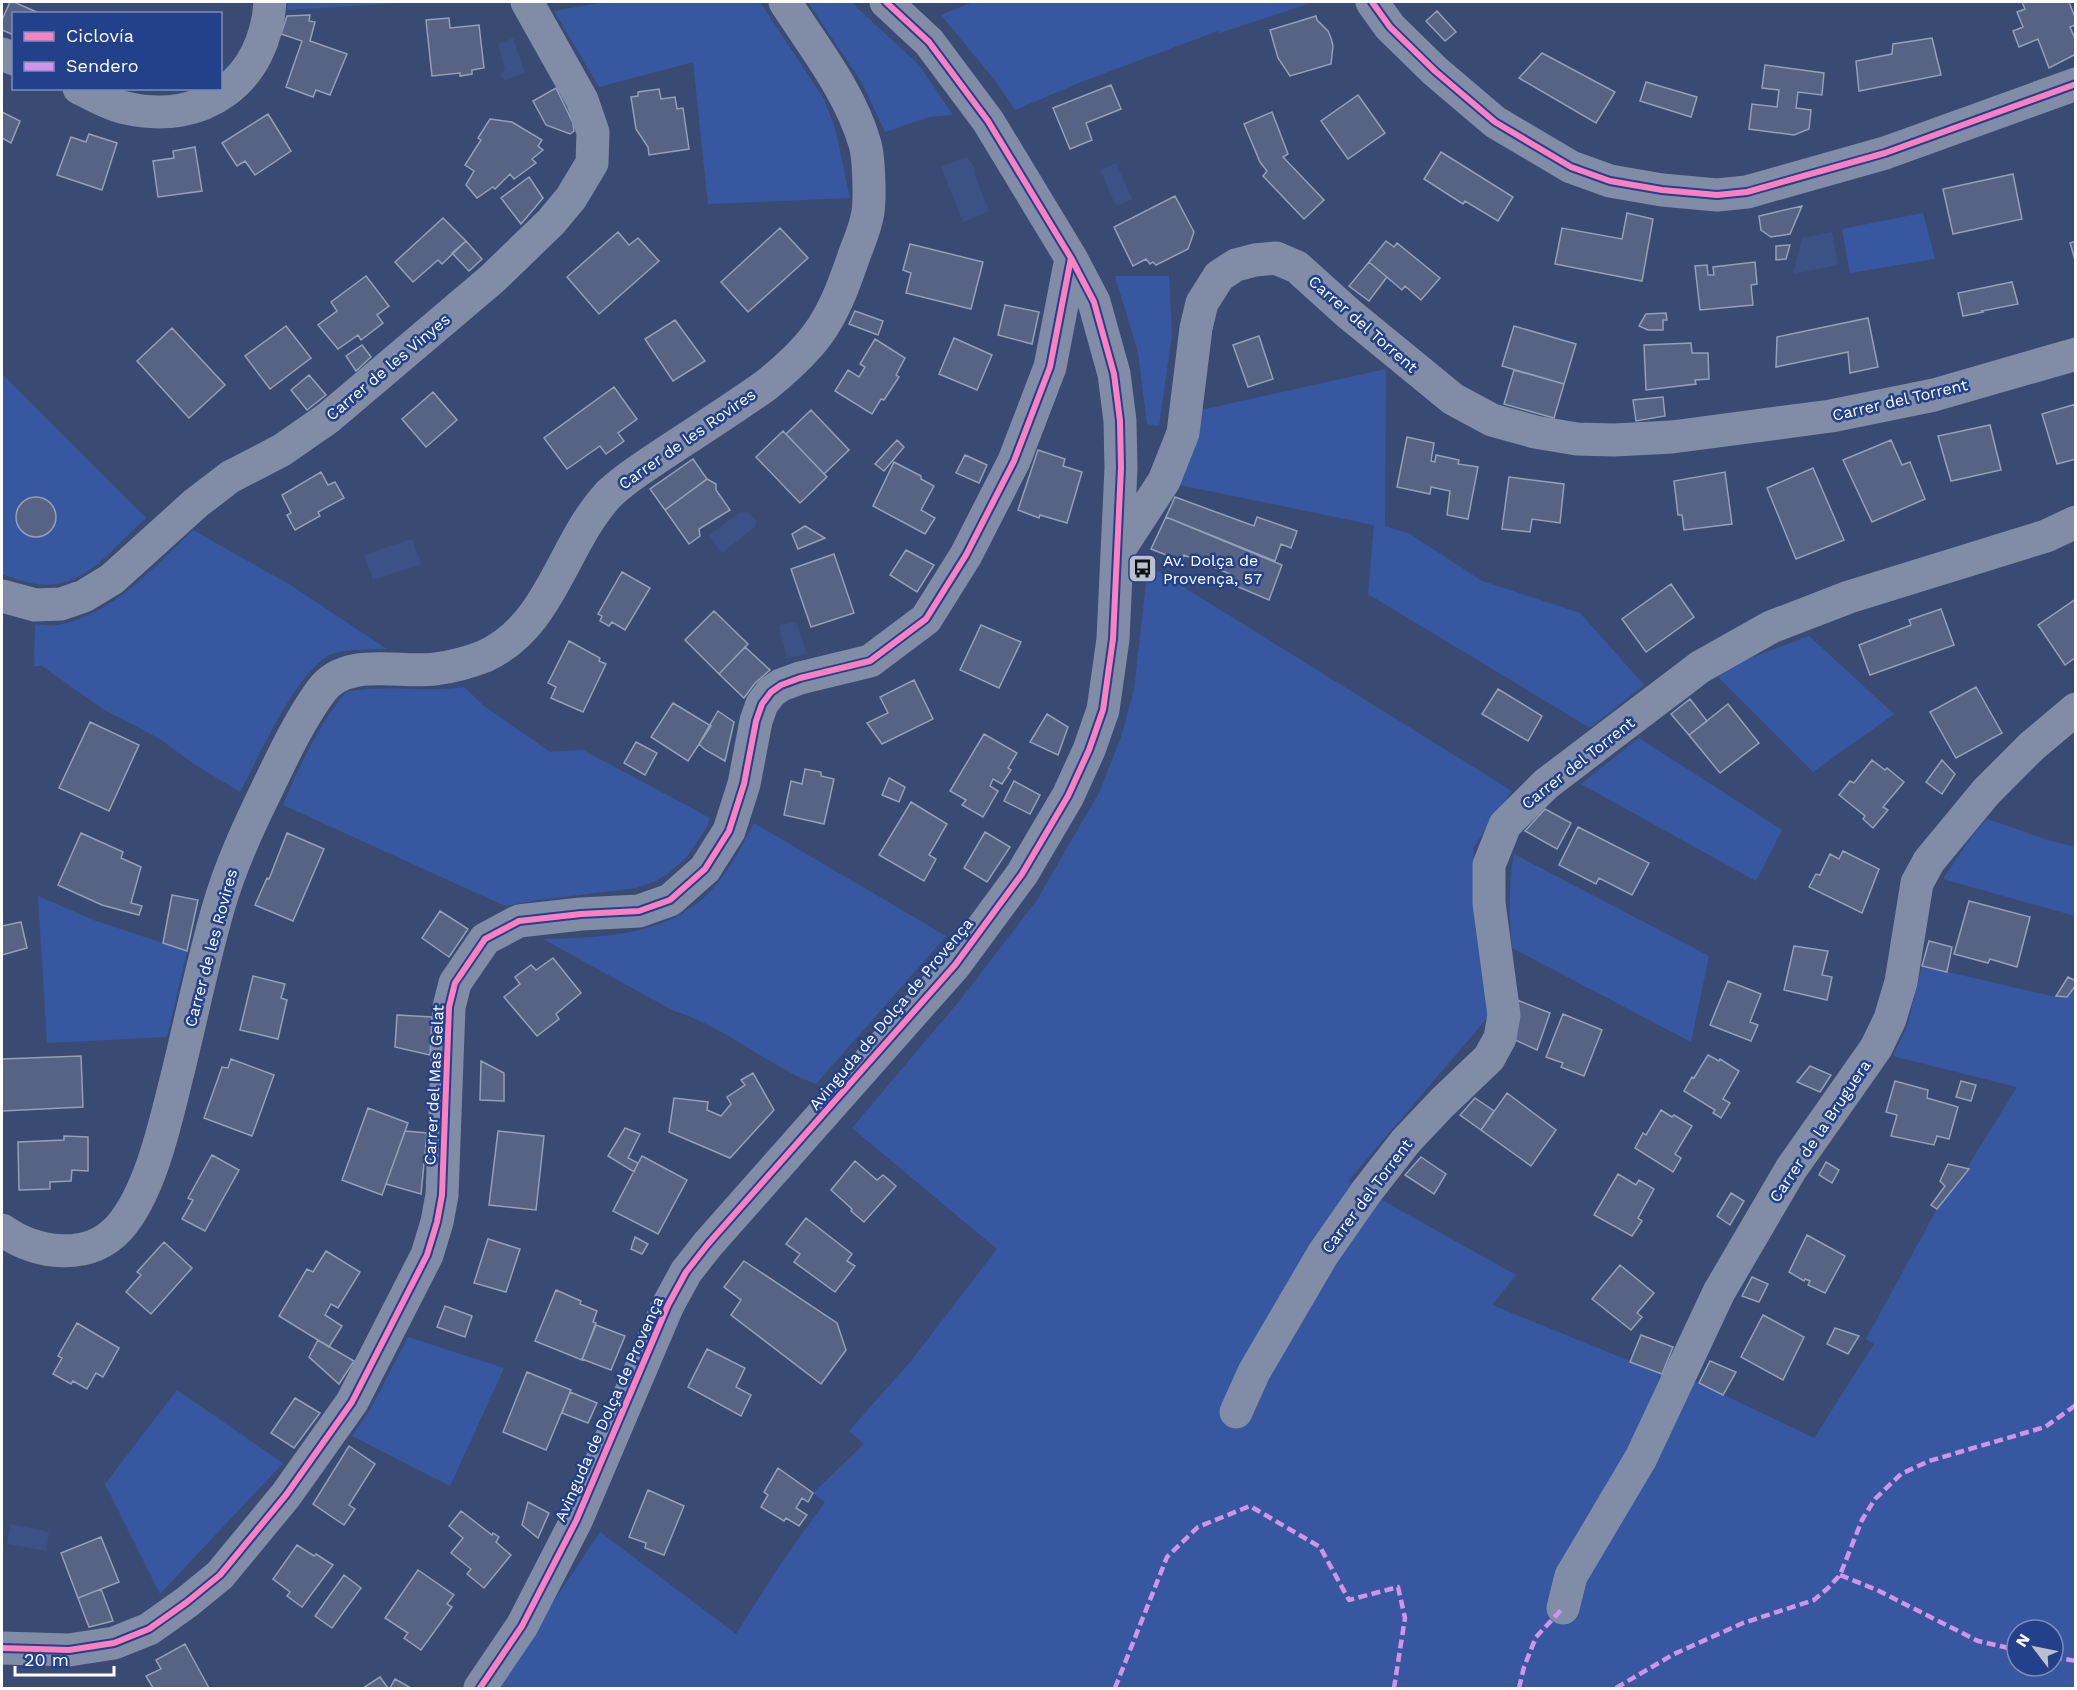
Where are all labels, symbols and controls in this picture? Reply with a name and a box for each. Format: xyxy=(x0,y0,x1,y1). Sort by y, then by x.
legend xyxy=(12,12,222,90)
text: Ciclovía xyxy=(66,25,134,46)
text: Sendero xyxy=(66,55,139,76)
street label: Carrer del Torrent xyxy=(1305,271,1422,377)
street label: Carrer de les Vinyes xyxy=(322,310,454,424)
street label: Carrer del Torrent xyxy=(1830,375,1970,425)
street label: Carrer de les Rovires xyxy=(615,384,759,494)
place label: Av. Dolça de Provença, 57 xyxy=(1163,551,1262,588)
bus stop icon: Av. Dolça de Provença, 57 xyxy=(1126,553,1158,585)
street label: Carrer del Torrent xyxy=(1518,713,1639,813)
street label: Carrer de les Rovires xyxy=(181,867,241,1029)
street label: Avinguda de Dolça de Provença xyxy=(805,914,977,1114)
street label: Carrer del Mas Gelat xyxy=(420,1004,448,1166)
street label: Carrer de la Bruguera xyxy=(1765,1056,1875,1206)
street label: Carrer del Torrent xyxy=(1318,1135,1416,1257)
street label: Avinguda de Dolça de Provença xyxy=(551,1293,667,1525)
north arrow xyxy=(2005,1618,2065,1678)
text: N xyxy=(2012,1630,2034,1650)
scale bar xyxy=(15,1639,114,1677)
text: 20 m xyxy=(24,1649,69,1670)

